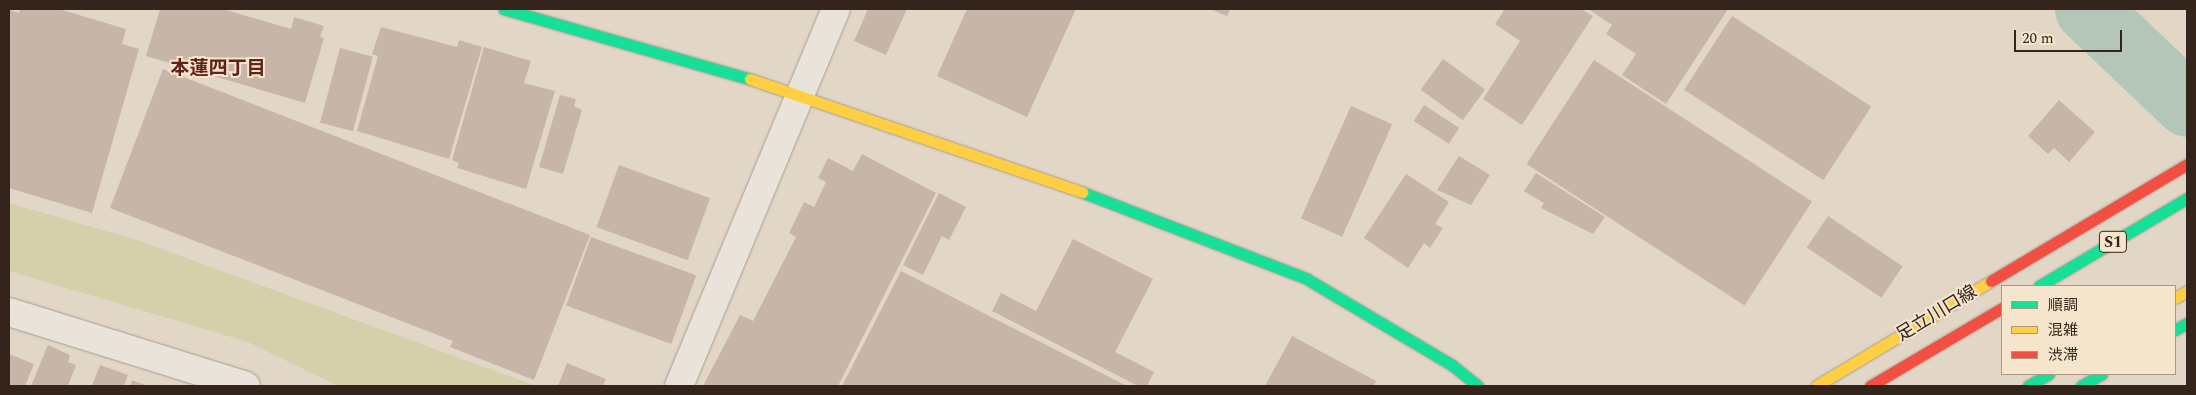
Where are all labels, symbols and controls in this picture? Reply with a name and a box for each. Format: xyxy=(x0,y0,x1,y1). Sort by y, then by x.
scale bar xyxy=(2016,20,2124,52)
text: 20 m xyxy=(2022,27,2054,50)
district label: 本蓮四丁目 xyxy=(171,58,265,80)
road number: S1 xyxy=(2098,228,2128,256)
street label: 足立川口線 xyxy=(1893,282,1981,346)
legend xyxy=(2001,285,2176,375)
text: 順調 xyxy=(2048,294,2078,317)
text: 混雑 xyxy=(2048,319,2078,342)
text: 渋滞 xyxy=(2048,344,2078,367)

